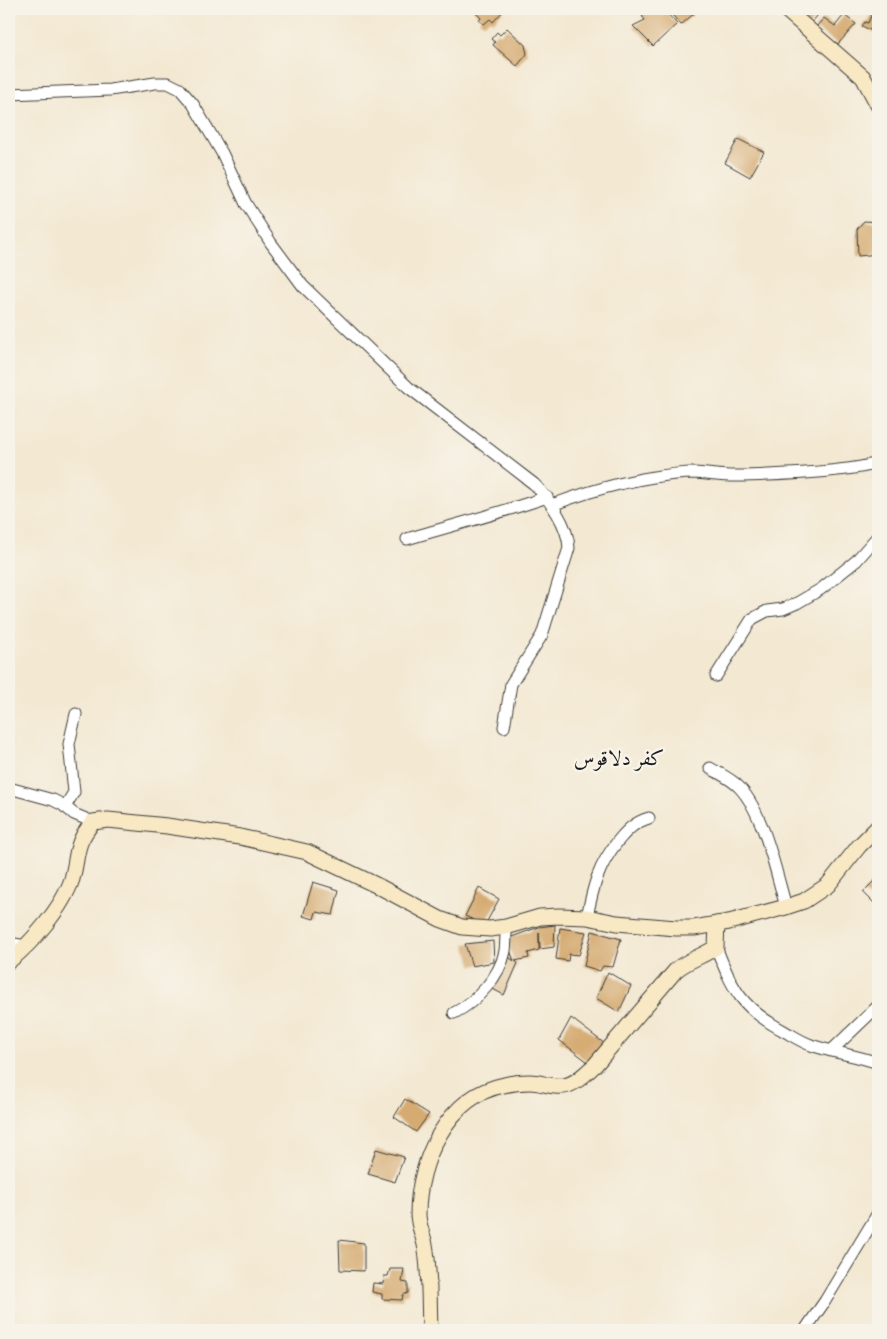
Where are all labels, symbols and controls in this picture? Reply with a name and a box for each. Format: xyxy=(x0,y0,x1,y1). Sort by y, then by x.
district label: كفر دلاقوس xyxy=(574,746,664,772)

